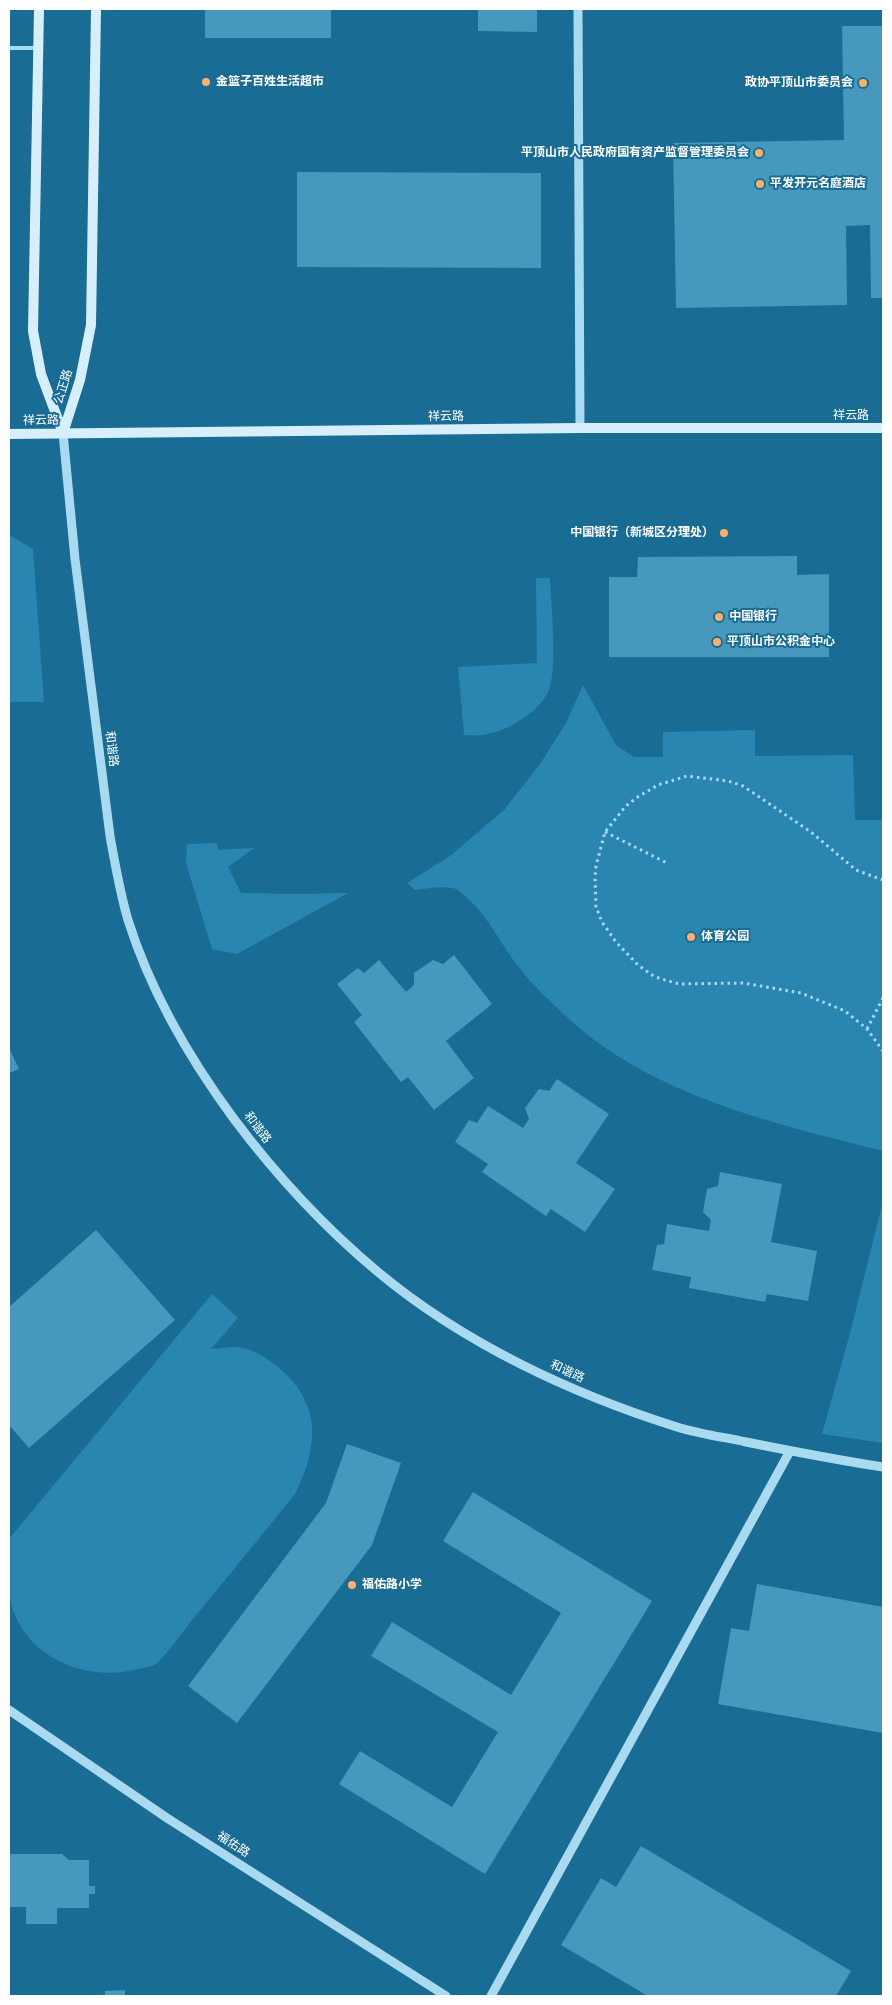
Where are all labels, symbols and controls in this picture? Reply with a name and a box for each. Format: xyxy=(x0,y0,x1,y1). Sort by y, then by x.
place label: 金篮子百姓生活超市 xyxy=(216,75,324,89)
marker: 金篮子百姓生活超市 xyxy=(200,76,212,88)
place label: 政协平顶山市委员会 xyxy=(745,76,853,90)
marker: 政协平顶山市委员会 xyxy=(857,77,869,89)
place label: 平顶山市人民政府国有资产监督管理委员会 xyxy=(521,146,749,160)
marker: 平顶山市人民政府国有资产监督管理委员会 xyxy=(753,147,765,159)
place label: 平发开元名庭酒店 xyxy=(770,177,866,191)
marker: 平发开元名庭酒店 xyxy=(754,178,766,190)
street label: 公正路 xyxy=(52,368,76,406)
street label: 祥云路 xyxy=(428,409,464,425)
street label: 祥云路 xyxy=(833,409,869,423)
street label: 祥云路 xyxy=(23,413,59,429)
place label: 中国银行（新城区分理处） xyxy=(570,526,714,540)
marker: 中国银行（新城区分理处） xyxy=(718,527,730,539)
place label: 中国银行 xyxy=(729,610,777,624)
marker: 中国银行 xyxy=(713,611,725,623)
place label: 平顶山市公积金中心 xyxy=(727,635,835,649)
marker: 平顶山市公积金中心 xyxy=(711,636,723,648)
street label: 和谐路 xyxy=(102,730,120,768)
place label: 体育公园 xyxy=(701,930,749,944)
marker: 体育公园 xyxy=(685,931,697,943)
street label: 和谐路 xyxy=(240,1109,274,1147)
street label: 和谐路 xyxy=(548,1358,586,1386)
place label: 福佑路小学 xyxy=(362,1578,422,1592)
marker: 福佑路小学 xyxy=(346,1579,358,1591)
street label: 福佑路 xyxy=(214,1829,252,1861)

